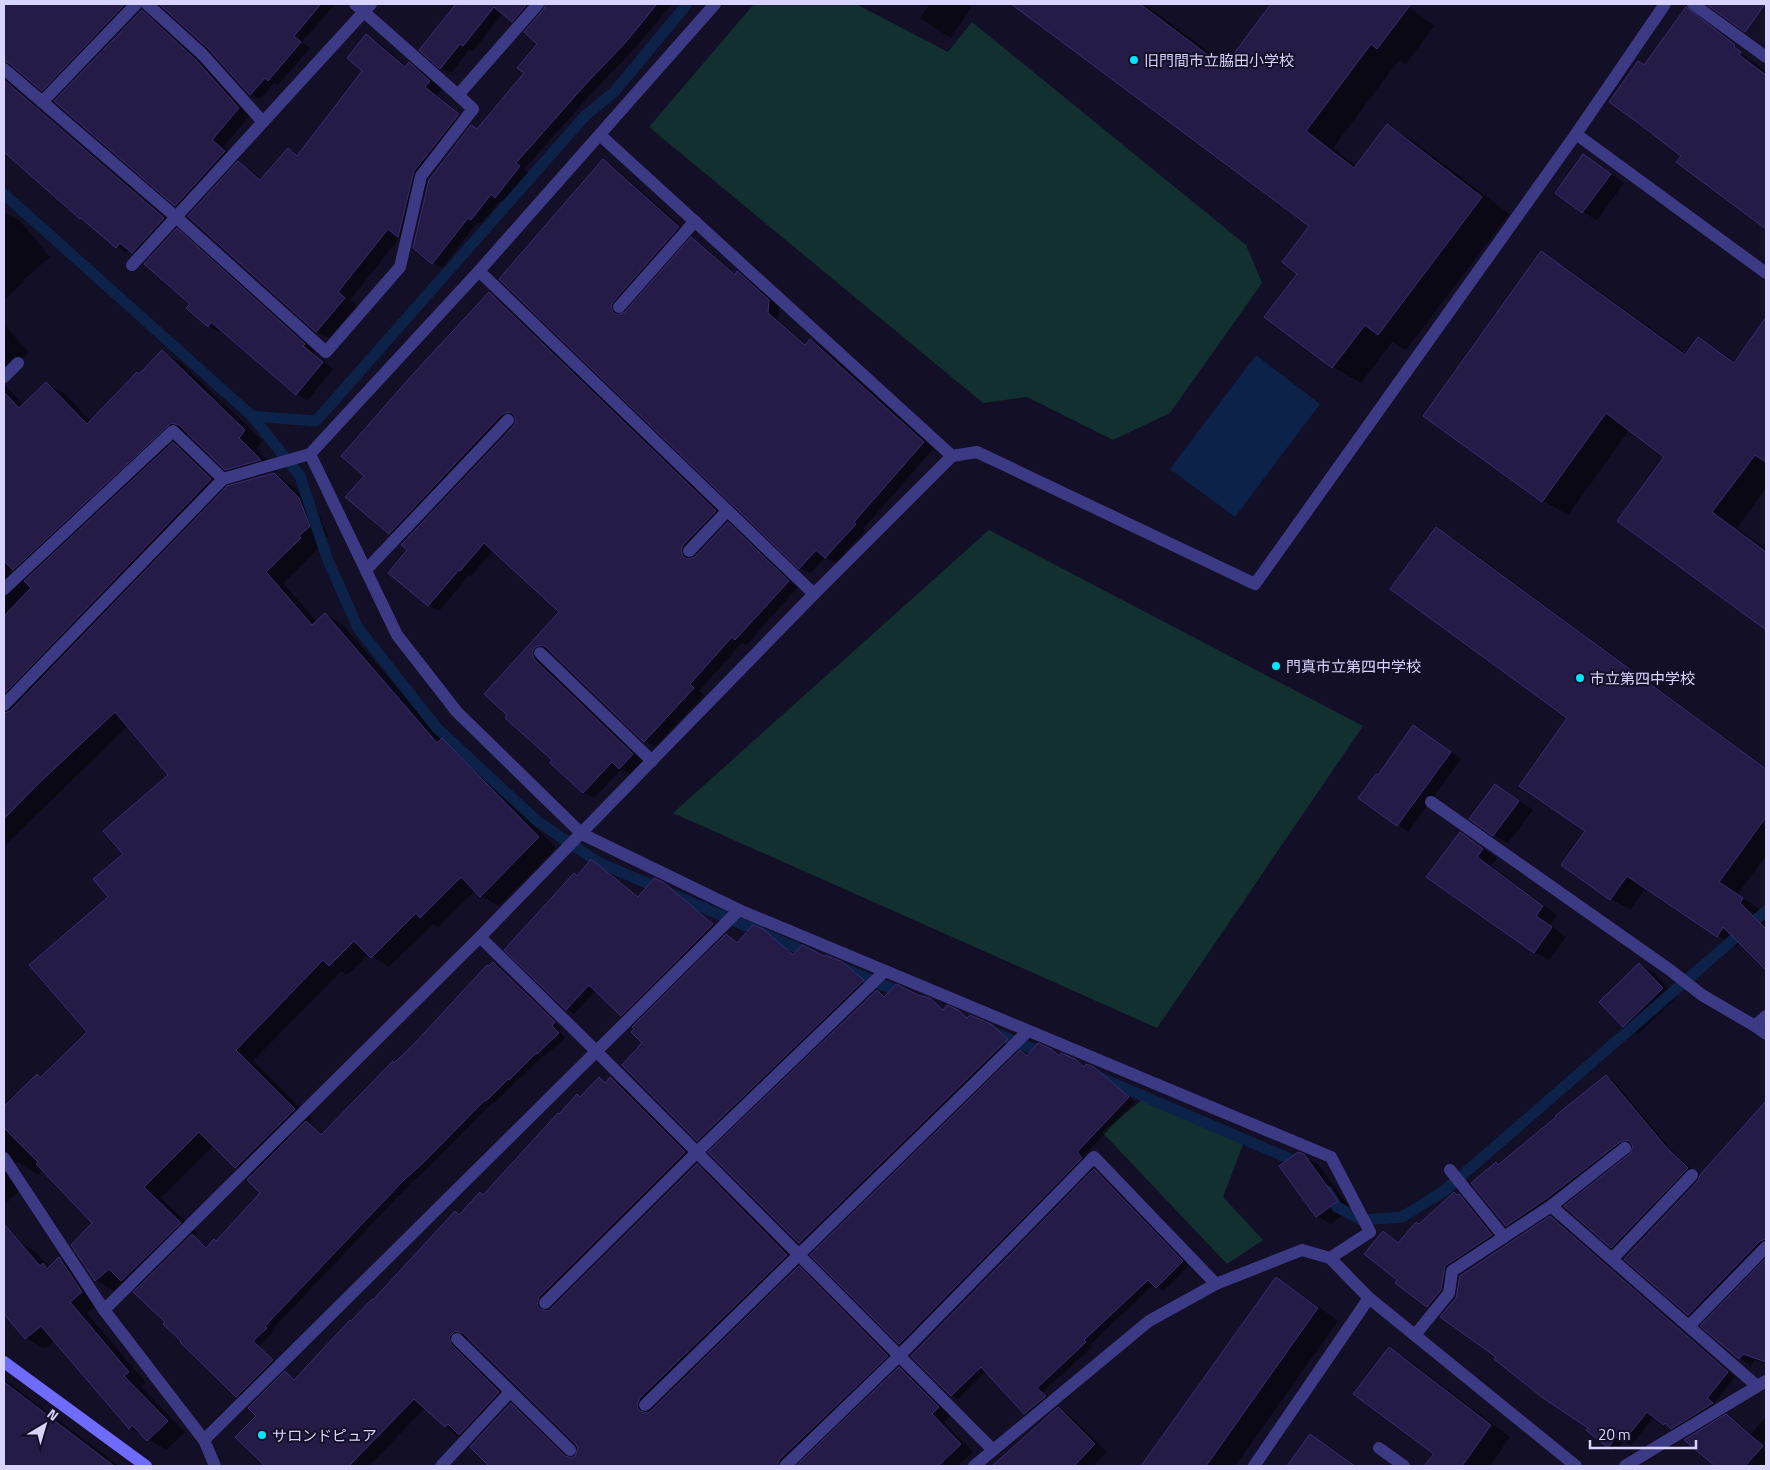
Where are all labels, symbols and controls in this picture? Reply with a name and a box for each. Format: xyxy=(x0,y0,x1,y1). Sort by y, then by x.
place label: 旧門間市立脇田小学校 xyxy=(1144,49,1294,72)
marker: 旧門間市立脇田小学校 xyxy=(1128,54,1140,66)
place label: 門真市立第四中学校 xyxy=(1286,655,1421,678)
marker: 門真市立第四中学校 xyxy=(1270,660,1282,672)
place label: 市立第四中学校 xyxy=(1590,667,1695,690)
marker: 市立第四中学校 xyxy=(1574,672,1586,684)
north arrow xyxy=(20,1400,70,1450)
text: N xyxy=(43,1403,64,1426)
scale bar xyxy=(1590,1418,1696,1450)
text: 20 m xyxy=(1598,1423,1631,1446)
place label: サロンドピュア xyxy=(272,1424,377,1447)
marker: サロンドピュア xyxy=(256,1429,268,1441)

